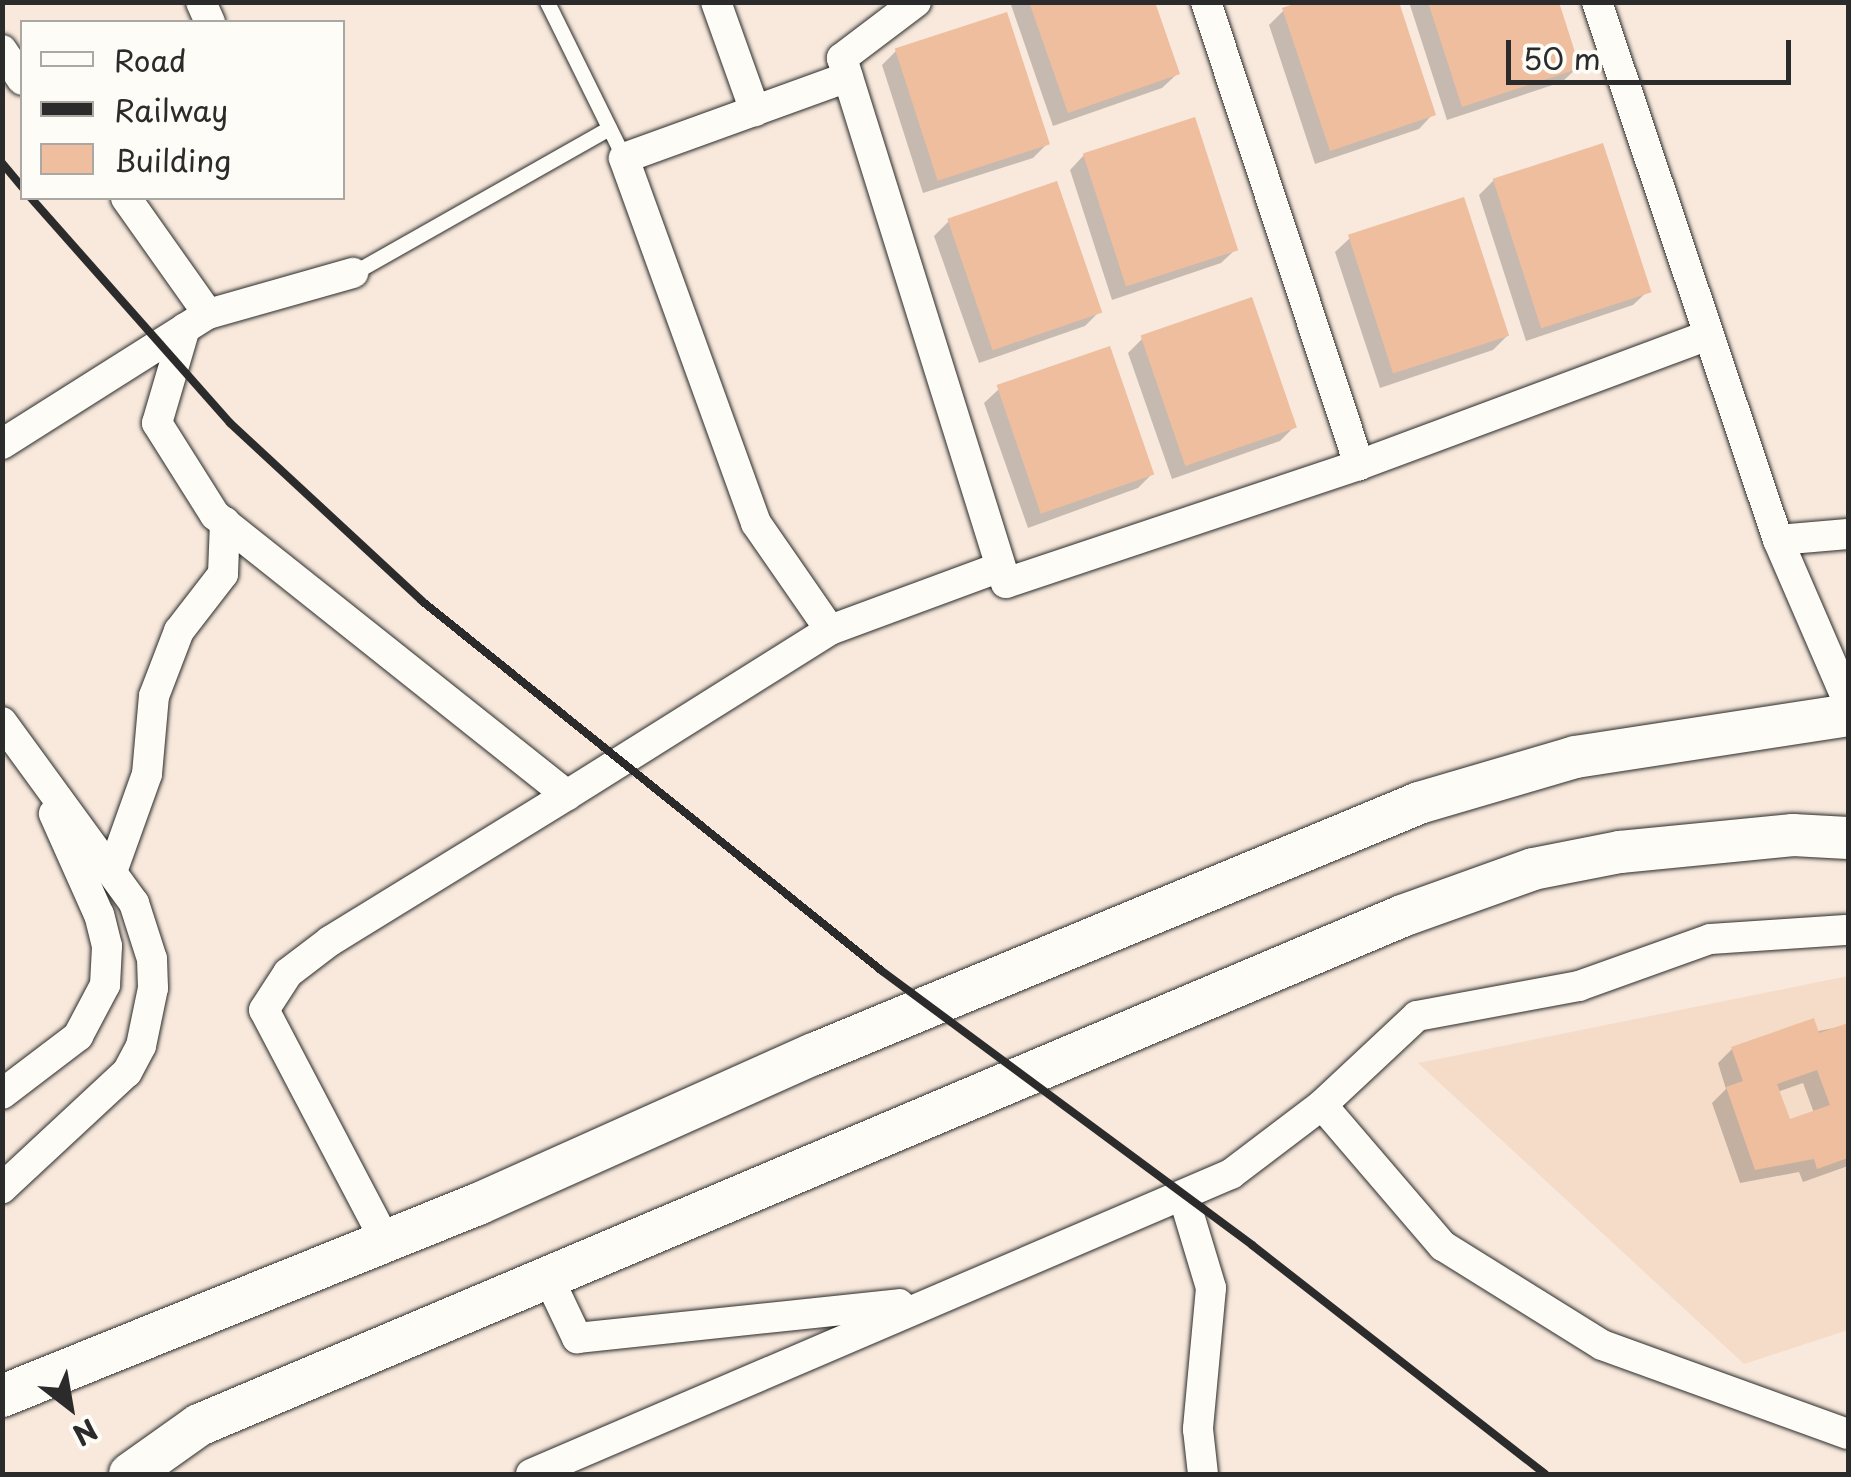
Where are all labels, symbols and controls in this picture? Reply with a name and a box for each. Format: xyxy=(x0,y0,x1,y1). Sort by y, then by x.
legend xyxy=(20,20,345,200)
scale bar xyxy=(1511,20,1796,82)
text: 50 m xyxy=(1523,35,1601,80)
text: Road xyxy=(114,37,187,82)
text: Railway xyxy=(114,87,228,132)
text: Building xyxy=(114,137,231,182)
north arrow xyxy=(20,1357,120,1457)
text: N xyxy=(65,1409,106,1457)

